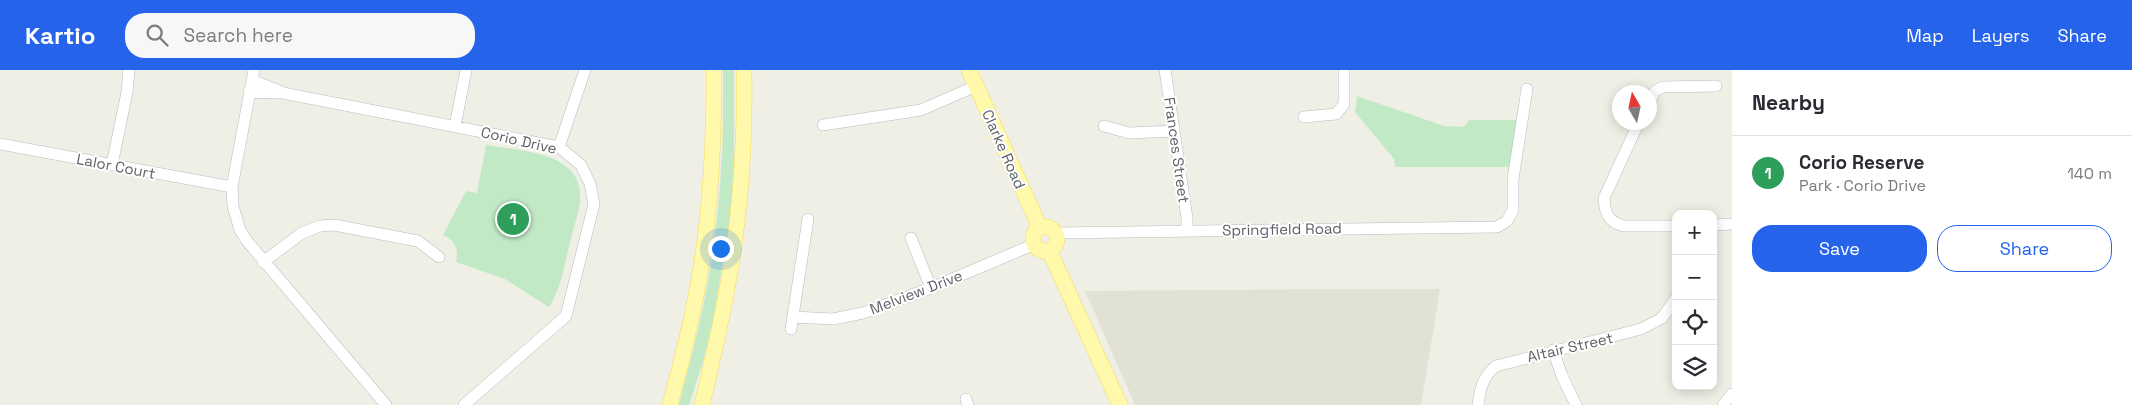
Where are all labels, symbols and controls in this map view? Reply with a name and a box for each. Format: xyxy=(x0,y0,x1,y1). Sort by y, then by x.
search box xyxy=(125,13,475,58)
text: Kartio xyxy=(25,20,95,51)
icon: search xyxy=(143,21,171,49)
text: Search here xyxy=(183,23,293,48)
text: Map xyxy=(1906,24,1944,47)
text: Layers xyxy=(1972,24,2029,47)
text: Share xyxy=(2057,24,2107,47)
north arrow xyxy=(1612,85,1657,130)
text: Nearby xyxy=(1752,89,1825,116)
street label: Frances Street xyxy=(1160,96,1194,204)
street label: Clarke Road xyxy=(978,106,1030,192)
street label: Corio Drive xyxy=(479,122,559,158)
street label: Lalor Court xyxy=(75,149,157,183)
text: Corio Reserve xyxy=(1799,150,1924,175)
text: 1 xyxy=(1764,163,1772,184)
text: 140 m xyxy=(2067,163,2112,184)
text: Park · Corio Drive xyxy=(1799,175,1926,196)
pin: 1 xyxy=(497,200,529,238)
map controls xyxy=(1672,210,1717,390)
button: + xyxy=(1672,210,1717,255)
street label: Springfield Road xyxy=(1222,218,1342,240)
button: Save xyxy=(1752,225,1927,272)
button: Share xyxy=(1937,225,2112,272)
your location xyxy=(708,236,734,262)
button: − xyxy=(1672,255,1717,300)
street label: Melview Drive xyxy=(867,266,965,318)
button: locate xyxy=(1672,300,1717,345)
street label: Altair Street xyxy=(1525,328,1615,366)
button: layers xyxy=(1672,345,1717,390)

